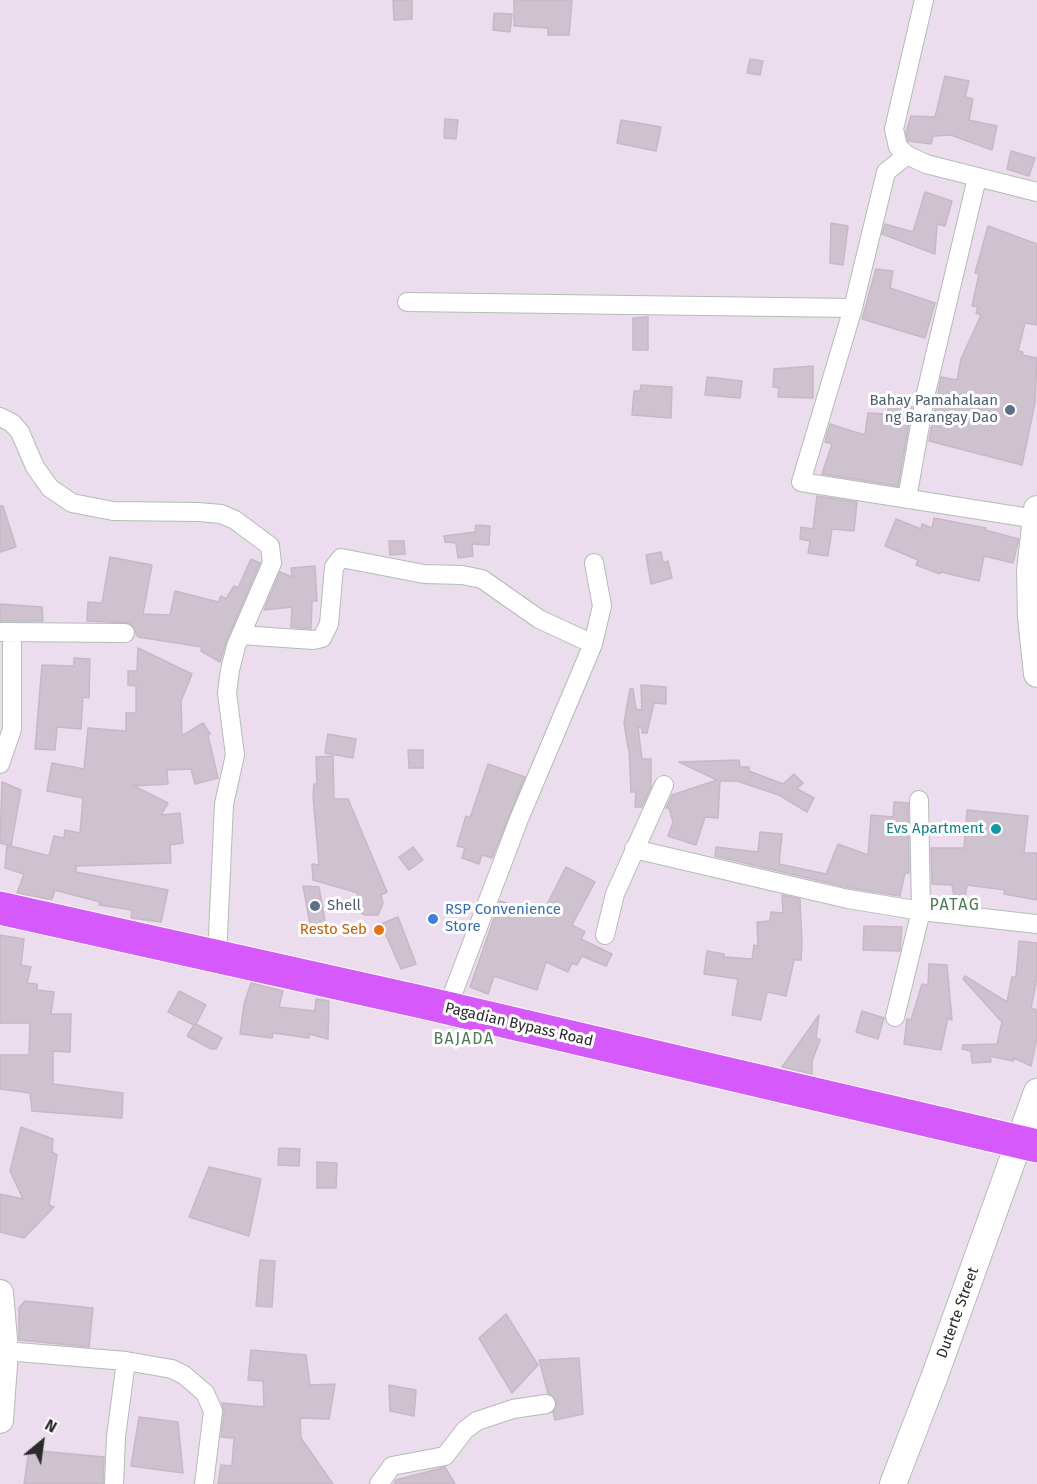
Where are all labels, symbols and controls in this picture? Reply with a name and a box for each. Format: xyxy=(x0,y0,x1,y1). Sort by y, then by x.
place label: Bahay Pamahalaan ng Barangay Dao xyxy=(869,392,998,427)
marker: Bahay Pamahalaan ng Barangay Dao xyxy=(1003,403,1017,417)
place label: Evs Apartment xyxy=(886,820,984,838)
marker: Evs Apartment xyxy=(989,822,1003,836)
district label: PATAG xyxy=(930,896,980,916)
place label: Shell xyxy=(327,897,361,915)
marker: Shell xyxy=(308,899,322,913)
place label: RSP Convenience Store xyxy=(445,901,561,936)
marker: RSP Convenience Store xyxy=(426,912,440,926)
place label: Resto Seb xyxy=(300,921,367,939)
marker: Resto Seb xyxy=(372,923,386,937)
street label: Pagadian Bypass Road xyxy=(443,999,595,1051)
district label: BAJADA xyxy=(433,1030,495,1050)
street label: Duterte Street xyxy=(933,1265,983,1361)
north arrow xyxy=(12,1412,72,1472)
text: N xyxy=(42,1415,60,1437)

